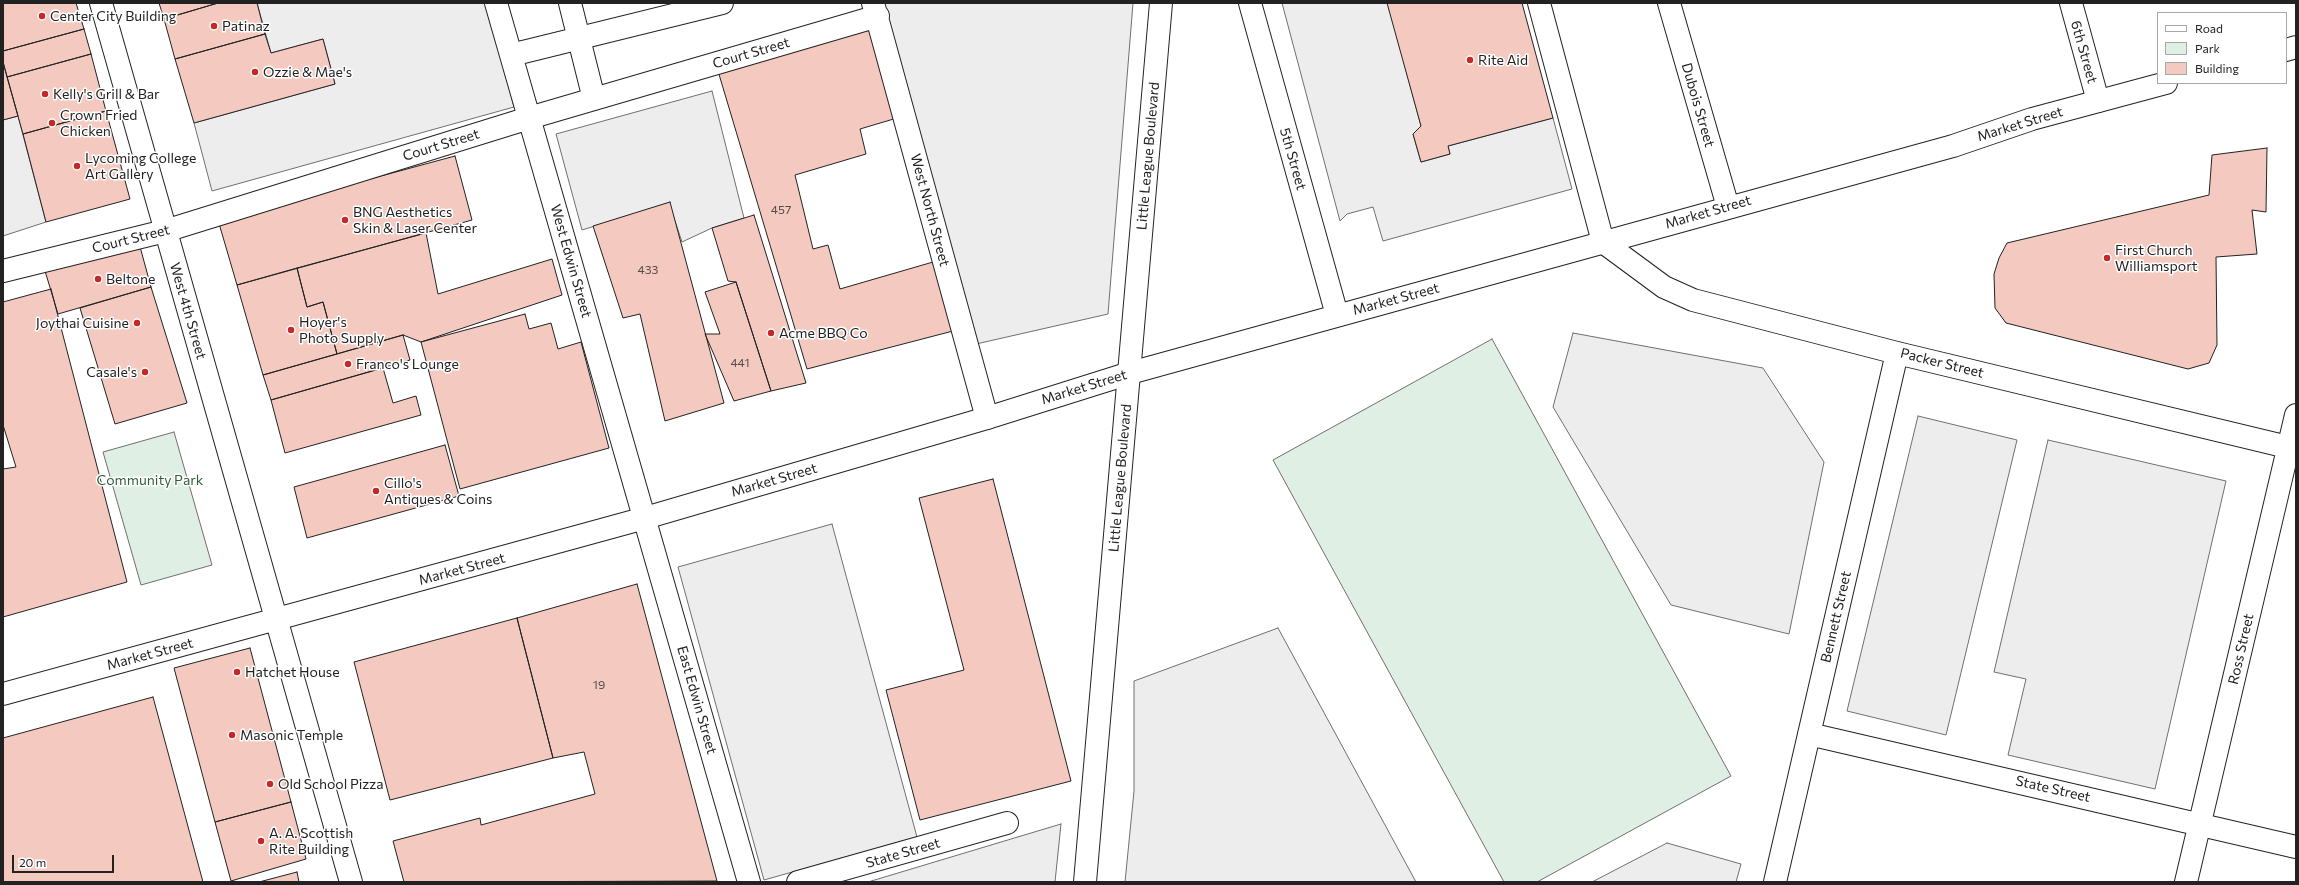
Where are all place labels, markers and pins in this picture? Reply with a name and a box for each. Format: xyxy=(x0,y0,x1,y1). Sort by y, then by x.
place label: Center City Building xyxy=(50,8,176,24)
marker: Center City Building xyxy=(37,11,47,21)
place label: Patinaz xyxy=(222,18,270,34)
marker: Patinaz xyxy=(209,21,219,31)
place label: Rite Aid xyxy=(1478,52,1528,68)
marker: Rite Aid xyxy=(1465,55,1475,65)
place label: Ozzie & Mae's xyxy=(263,64,352,80)
marker: Ozzie & Mae's xyxy=(250,67,260,77)
place label: Kelly's Grill & Bar xyxy=(53,86,160,102)
marker: Kelly's Grill & Bar xyxy=(40,89,50,99)
place label: Crown Fried Chicken xyxy=(60,107,137,140)
marker: Crown Fried Chicken xyxy=(47,118,57,128)
place label: Lycoming College Art Gallery xyxy=(85,150,196,182)
marker: Lycoming College Art Gallery xyxy=(72,161,82,171)
place label: BNG Aesthetics Skin & Laser Center xyxy=(353,204,477,236)
marker: BNG Aesthetics Skin & Laser Center xyxy=(340,215,350,225)
place label: First Church Williamsport xyxy=(2115,242,2197,274)
marker: First Church Williamsport xyxy=(2102,253,2112,263)
place label: Beltone xyxy=(106,271,155,287)
marker: Beltone xyxy=(93,274,103,284)
place label: Hoyer's Photo Supply xyxy=(299,314,384,346)
place label: Joythai Cuisine xyxy=(36,315,129,331)
marker: Joythai Cuisine xyxy=(132,318,142,328)
marker: Hoyer's Photo Supply xyxy=(286,325,296,335)
place label: Acme BBQ Co xyxy=(779,325,868,341)
marker: Acme BBQ Co xyxy=(766,328,776,338)
place label: Franco's Lounge xyxy=(356,356,459,372)
marker: Franco's Lounge xyxy=(343,359,353,369)
place label: Casale's xyxy=(86,364,137,380)
marker: Casale's xyxy=(140,367,150,377)
place label: Cillo's Antiques & Coins xyxy=(384,475,492,508)
marker: Cillo's Antiques & Coins xyxy=(371,486,381,496)
place label: Hatchet House xyxy=(245,664,340,680)
marker: Hatchet House xyxy=(232,667,242,677)
place label: Masonic Temple xyxy=(240,727,343,743)
marker: Masonic Temple xyxy=(227,730,237,740)
place label: Old School Pizza xyxy=(278,776,384,792)
marker: Old School Pizza xyxy=(265,779,275,789)
place label: A. A. Scottish Rite Building xyxy=(269,825,353,858)
marker: A. A. Scottish Rite Building xyxy=(256,836,266,846)

